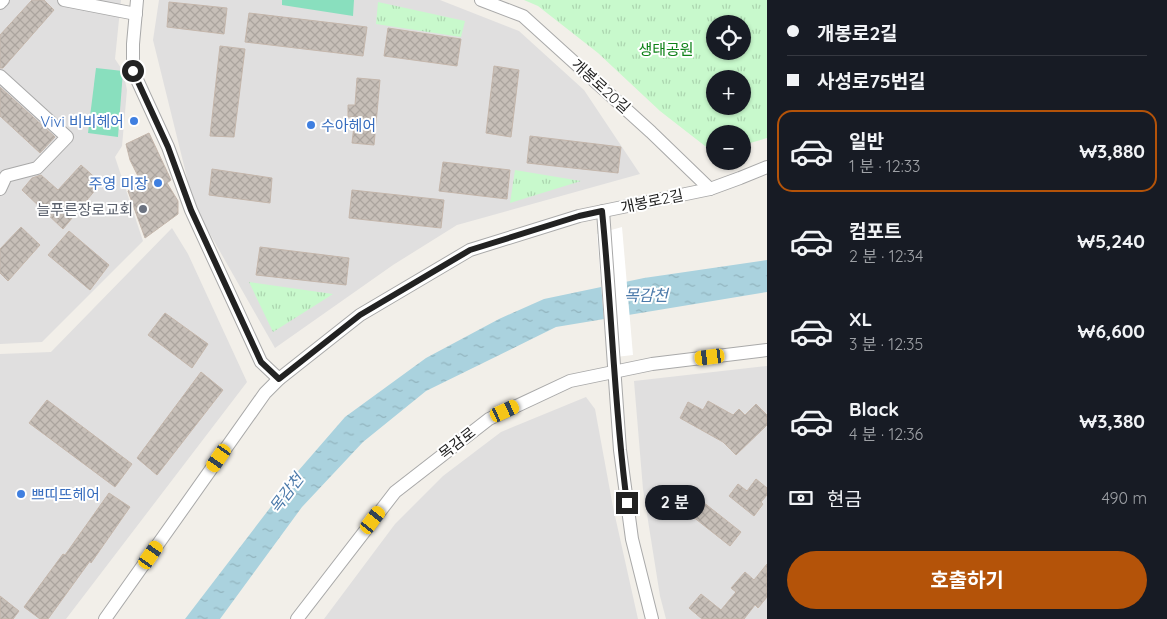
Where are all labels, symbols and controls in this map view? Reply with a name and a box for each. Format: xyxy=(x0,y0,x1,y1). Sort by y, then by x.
map controls xyxy=(706,15,751,170)
button: locate xyxy=(706,15,751,60)
text: 개봉로2길 xyxy=(817,21,898,45)
park label: 생태공원 xyxy=(638,40,694,59)
street label: 개봉로20길 xyxy=(568,55,634,117)
route start xyxy=(122,60,144,82)
text: 사성로75번길 xyxy=(817,69,926,93)
button: + xyxy=(706,70,751,115)
place label: Vivi 비비헤어 xyxy=(40,112,124,131)
marker: Vivi 비비헤어 xyxy=(128,115,140,127)
place label: 수아헤어 xyxy=(321,116,376,135)
marker: 수아헤어 xyxy=(305,119,317,131)
button: − xyxy=(706,125,751,170)
icon: car xyxy=(789,129,834,174)
text: 일반 xyxy=(849,129,884,153)
text: ₩3,880 xyxy=(1079,139,1145,163)
text: 1 분 · 12:33 xyxy=(849,156,920,176)
place label: 주영 미장 xyxy=(89,174,148,193)
marker: 주영 미장 xyxy=(152,177,164,189)
street label: 개봉로2길 xyxy=(619,185,685,217)
place label: 늘푸른장로교회 xyxy=(36,200,133,219)
marker: 늘푸른장로교회 xyxy=(137,203,149,215)
icon: car xyxy=(789,219,834,264)
text: 컴포트 xyxy=(849,219,901,243)
text: ₩5,240 xyxy=(1077,229,1145,253)
text: 2 분 · 12:34 xyxy=(849,246,923,266)
water label: 목감천 xyxy=(624,285,670,305)
text: XL xyxy=(849,307,872,331)
icon: car xyxy=(789,309,834,354)
text: ₩6,600 xyxy=(1078,319,1145,343)
text: 3 분 · 12:35 xyxy=(849,334,923,354)
car xyxy=(694,348,725,366)
text: Black xyxy=(849,397,899,421)
car xyxy=(488,398,521,424)
icon: car xyxy=(789,399,834,444)
text: ₩3,380 xyxy=(1079,409,1145,433)
street label: 목감로 xyxy=(435,423,479,463)
text: 4 분 · 12:36 xyxy=(849,424,923,444)
car xyxy=(204,441,233,475)
water label: 목감천 xyxy=(265,468,309,517)
icon: cash xyxy=(787,484,815,512)
place label: 쁘띠뜨헤어 xyxy=(31,485,100,504)
callout: 2 분 xyxy=(644,486,704,520)
text: 현금 xyxy=(827,487,862,511)
marker: 쁘띠뜨헤어 xyxy=(15,488,27,500)
text: 490 m xyxy=(1101,488,1147,508)
route end xyxy=(616,492,638,514)
text: 2 분 xyxy=(661,492,689,512)
car xyxy=(357,504,388,536)
car xyxy=(136,538,165,572)
button: 호출하기 xyxy=(787,551,1147,609)

